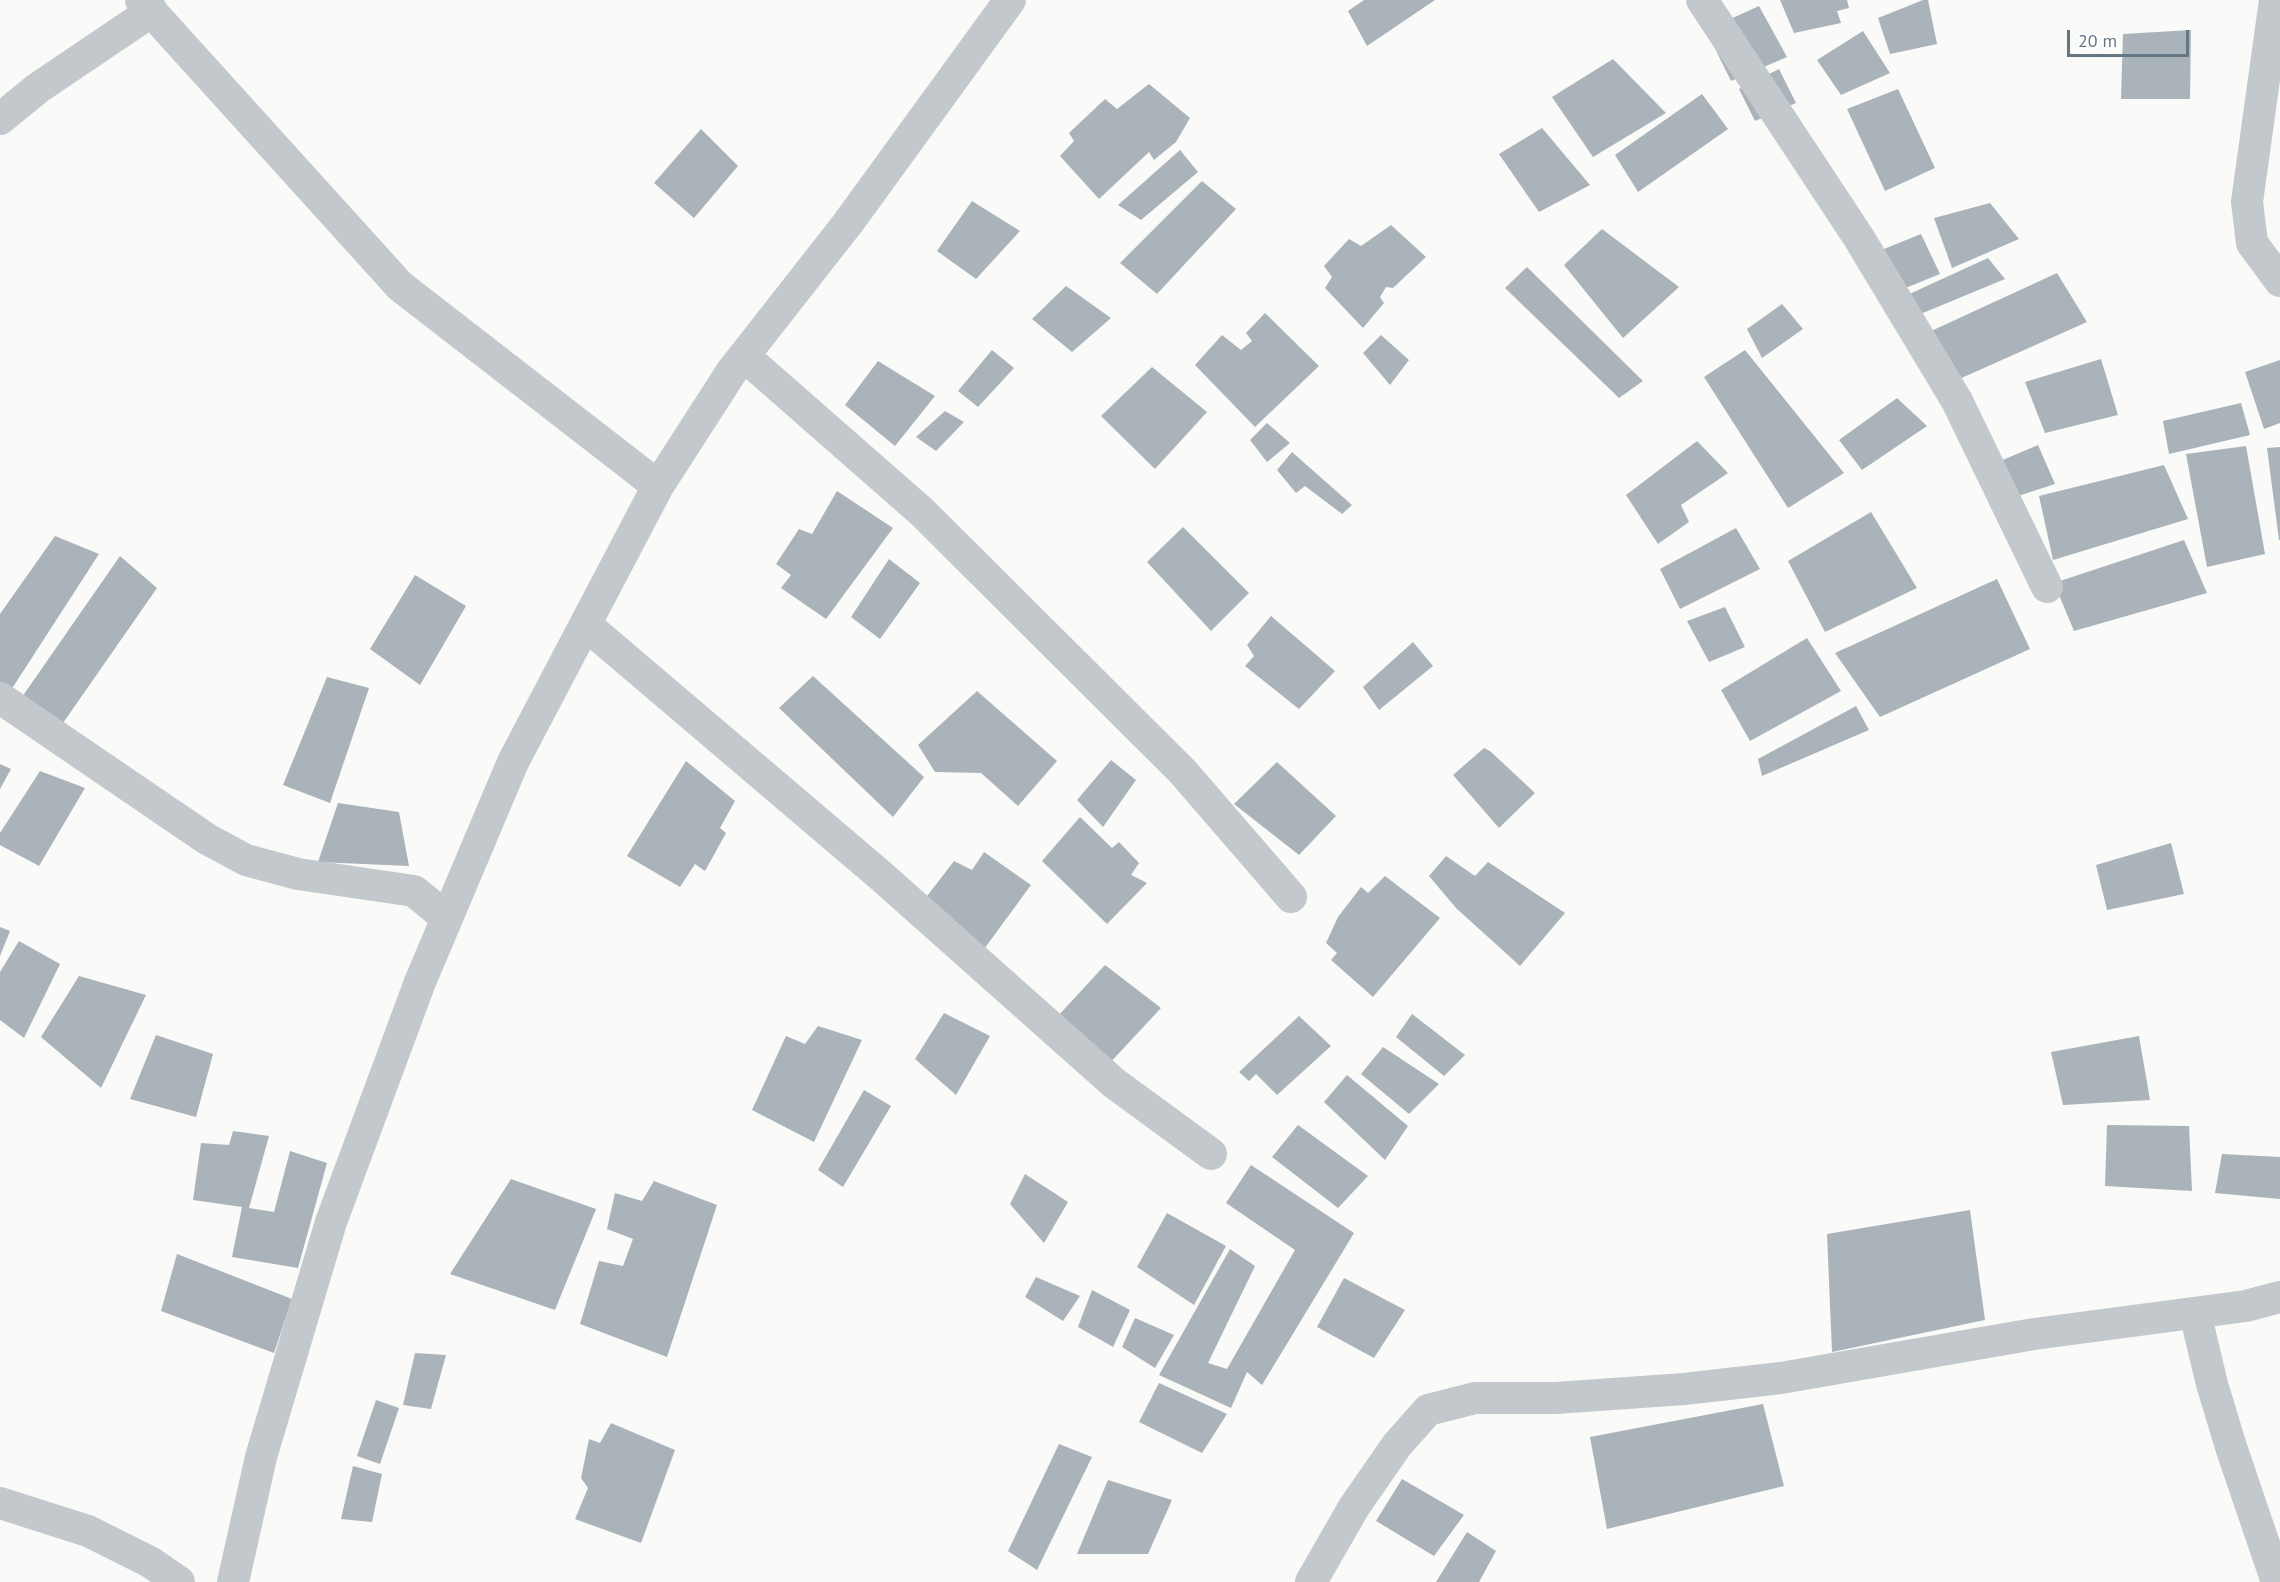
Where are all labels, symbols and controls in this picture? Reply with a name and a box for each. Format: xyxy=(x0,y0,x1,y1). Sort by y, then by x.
scale bar xyxy=(2070,18,2192,56)
text: 20 m xyxy=(2078,29,2117,52)

